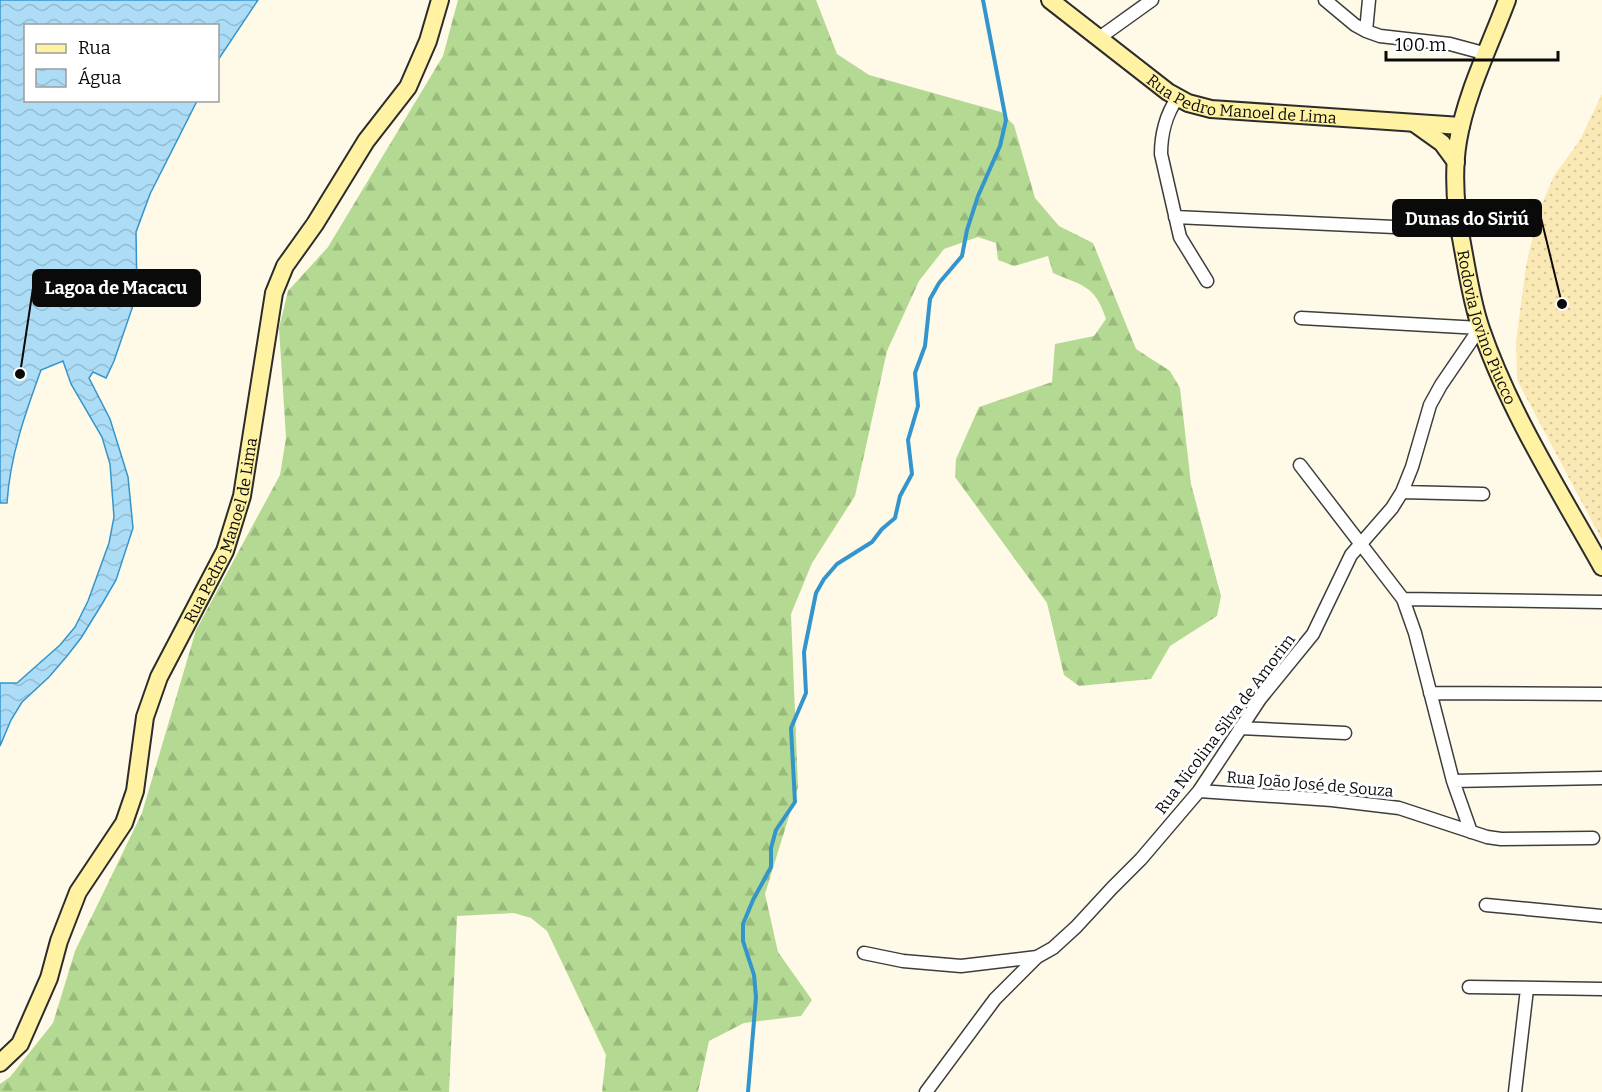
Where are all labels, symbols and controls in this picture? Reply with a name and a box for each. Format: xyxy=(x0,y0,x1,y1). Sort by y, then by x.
legend xyxy=(24,24,219,102)
scale bar xyxy=(1386,24,1558,62)
text: 100 m xyxy=(1395,34,1446,56)
text: Rua xyxy=(78,37,111,59)
text: Água xyxy=(78,67,122,89)
street label: Rua Pedro Manoel de Lima xyxy=(1143,70,1338,127)
callout: Dunas do Siriú xyxy=(1393,200,1541,236)
text: Dunas do Siriú xyxy=(1405,208,1530,230)
street label: Rodovia Jovino Piucco xyxy=(1454,248,1520,407)
callout: Lagoa de Macacu xyxy=(33,270,200,306)
text: Lagoa de Macacu xyxy=(45,277,188,299)
street label: Rua Pedro Manoel de Lima xyxy=(180,436,261,626)
street label: Rua Nicolina Silva de Amorim xyxy=(1151,630,1299,818)
street label: Rua João José de Souza xyxy=(1226,767,1395,801)

